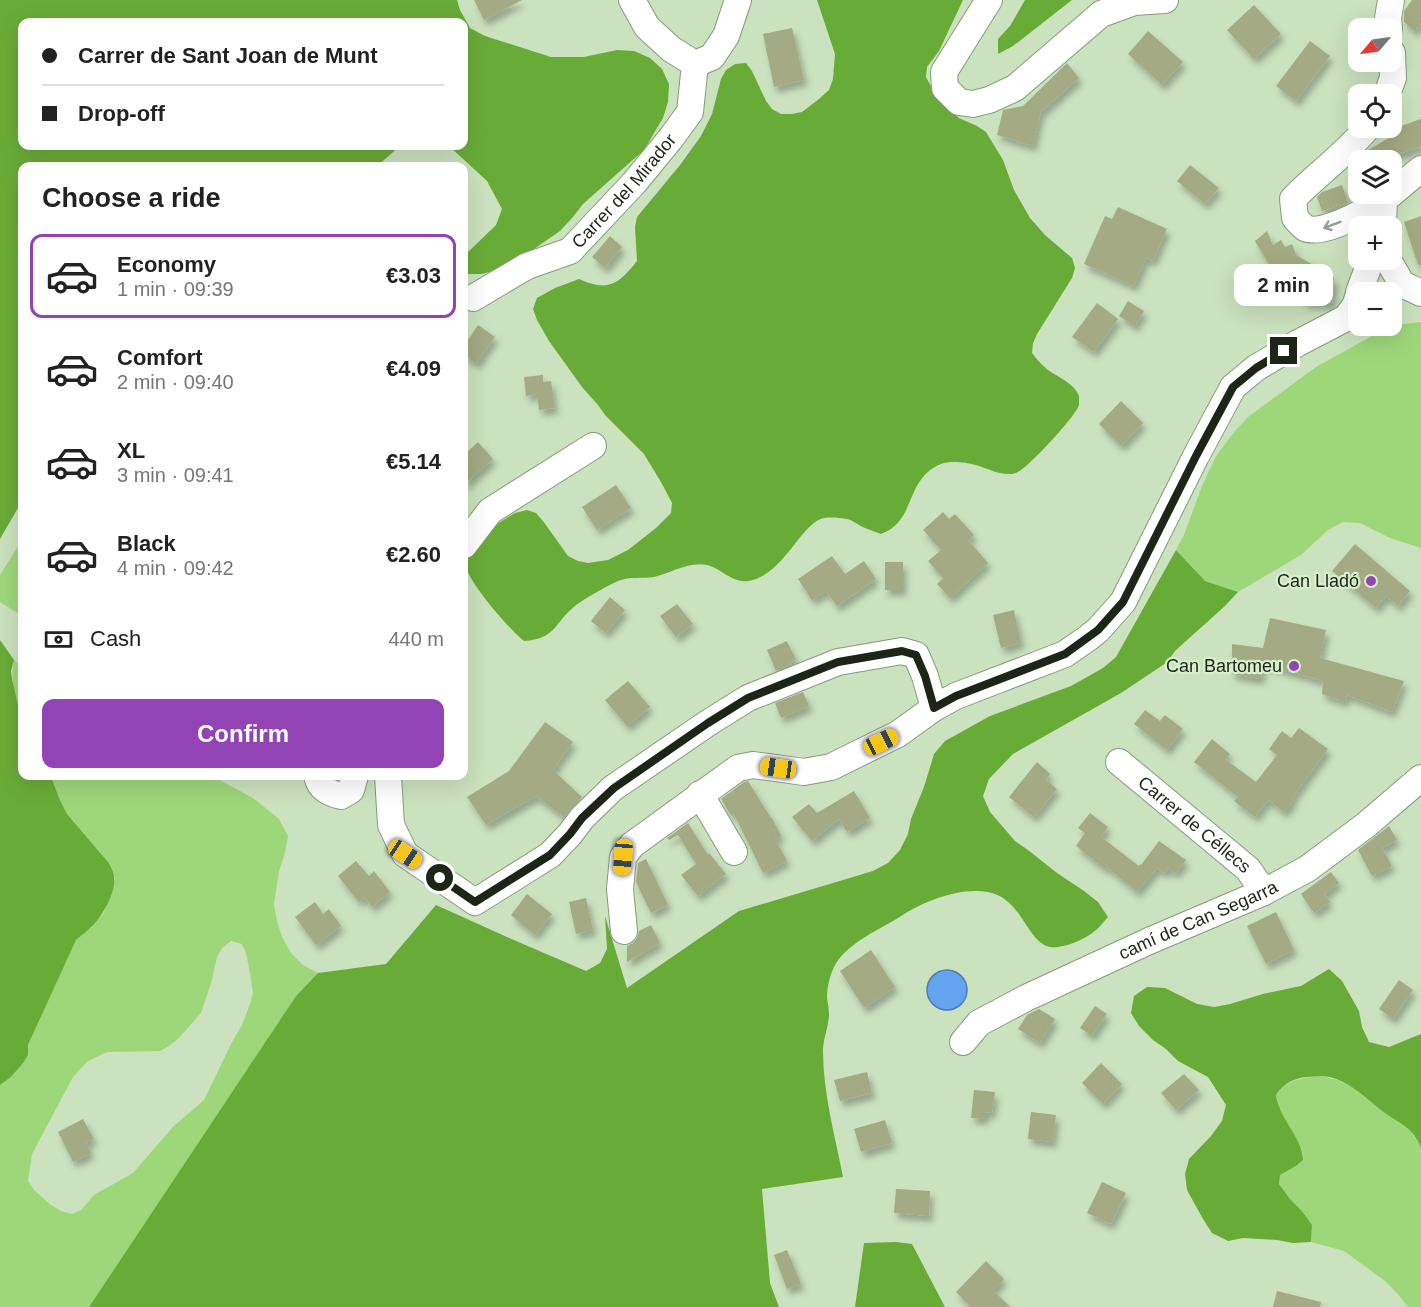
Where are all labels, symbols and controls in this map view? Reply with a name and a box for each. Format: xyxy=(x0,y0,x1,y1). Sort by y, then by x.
north arrow xyxy=(1348,18,1402,72)
map controls xyxy=(1348,18,1402,336)
text: Carrer de Sant Joan de Munt xyxy=(78,43,378,68)
button: locate xyxy=(1348,84,1402,138)
text: Drop-off xyxy=(78,101,165,126)
street label: Carrer del Mirador xyxy=(568,130,680,252)
button: layers xyxy=(1348,150,1402,204)
text: Choose a ride xyxy=(42,183,221,213)
button: + xyxy=(1348,216,1402,270)
one-way arrow xyxy=(1324,221,1342,232)
icon: car xyxy=(45,249,99,303)
text: Economy xyxy=(117,252,216,277)
text: €3.03 xyxy=(386,263,441,288)
callout: 2 min xyxy=(1234,264,1334,306)
text: 2 min xyxy=(1257,274,1310,296)
text: 1 min · 09:39 xyxy=(117,278,234,300)
button: − xyxy=(1348,282,1402,336)
route end xyxy=(1270,337,1297,364)
icon: car xyxy=(45,342,99,396)
text: Comfort xyxy=(117,345,203,370)
text: €4.09 xyxy=(386,356,441,381)
text: 2 min · 09:40 xyxy=(117,371,234,393)
icon: car xyxy=(45,435,99,489)
text: XL xyxy=(117,438,145,463)
text: €5.14 xyxy=(386,449,441,474)
text: 3 min · 09:41 xyxy=(117,464,234,486)
icon: car xyxy=(45,528,99,582)
text: Black xyxy=(117,531,176,556)
text: €2.60 xyxy=(386,542,441,567)
text: 4 min · 09:42 xyxy=(117,557,234,579)
place label: Can Lladó xyxy=(1277,571,1359,591)
marker: Can Lladó xyxy=(1364,574,1378,588)
icon: cash xyxy=(42,623,75,656)
text: Cash xyxy=(90,626,141,651)
text: 440 m xyxy=(388,628,444,650)
place label: Can Bartomeu xyxy=(1166,656,1282,676)
marker: Can Bartomeu xyxy=(1287,659,1301,673)
button: Confirm xyxy=(42,699,444,768)
car xyxy=(861,726,901,758)
car xyxy=(759,757,797,779)
street label: Carrer de Céllecs xyxy=(1134,772,1255,877)
car xyxy=(385,836,425,872)
car xyxy=(612,838,634,876)
route start xyxy=(426,864,453,891)
street label: camí de Can Segarra xyxy=(1116,876,1282,964)

